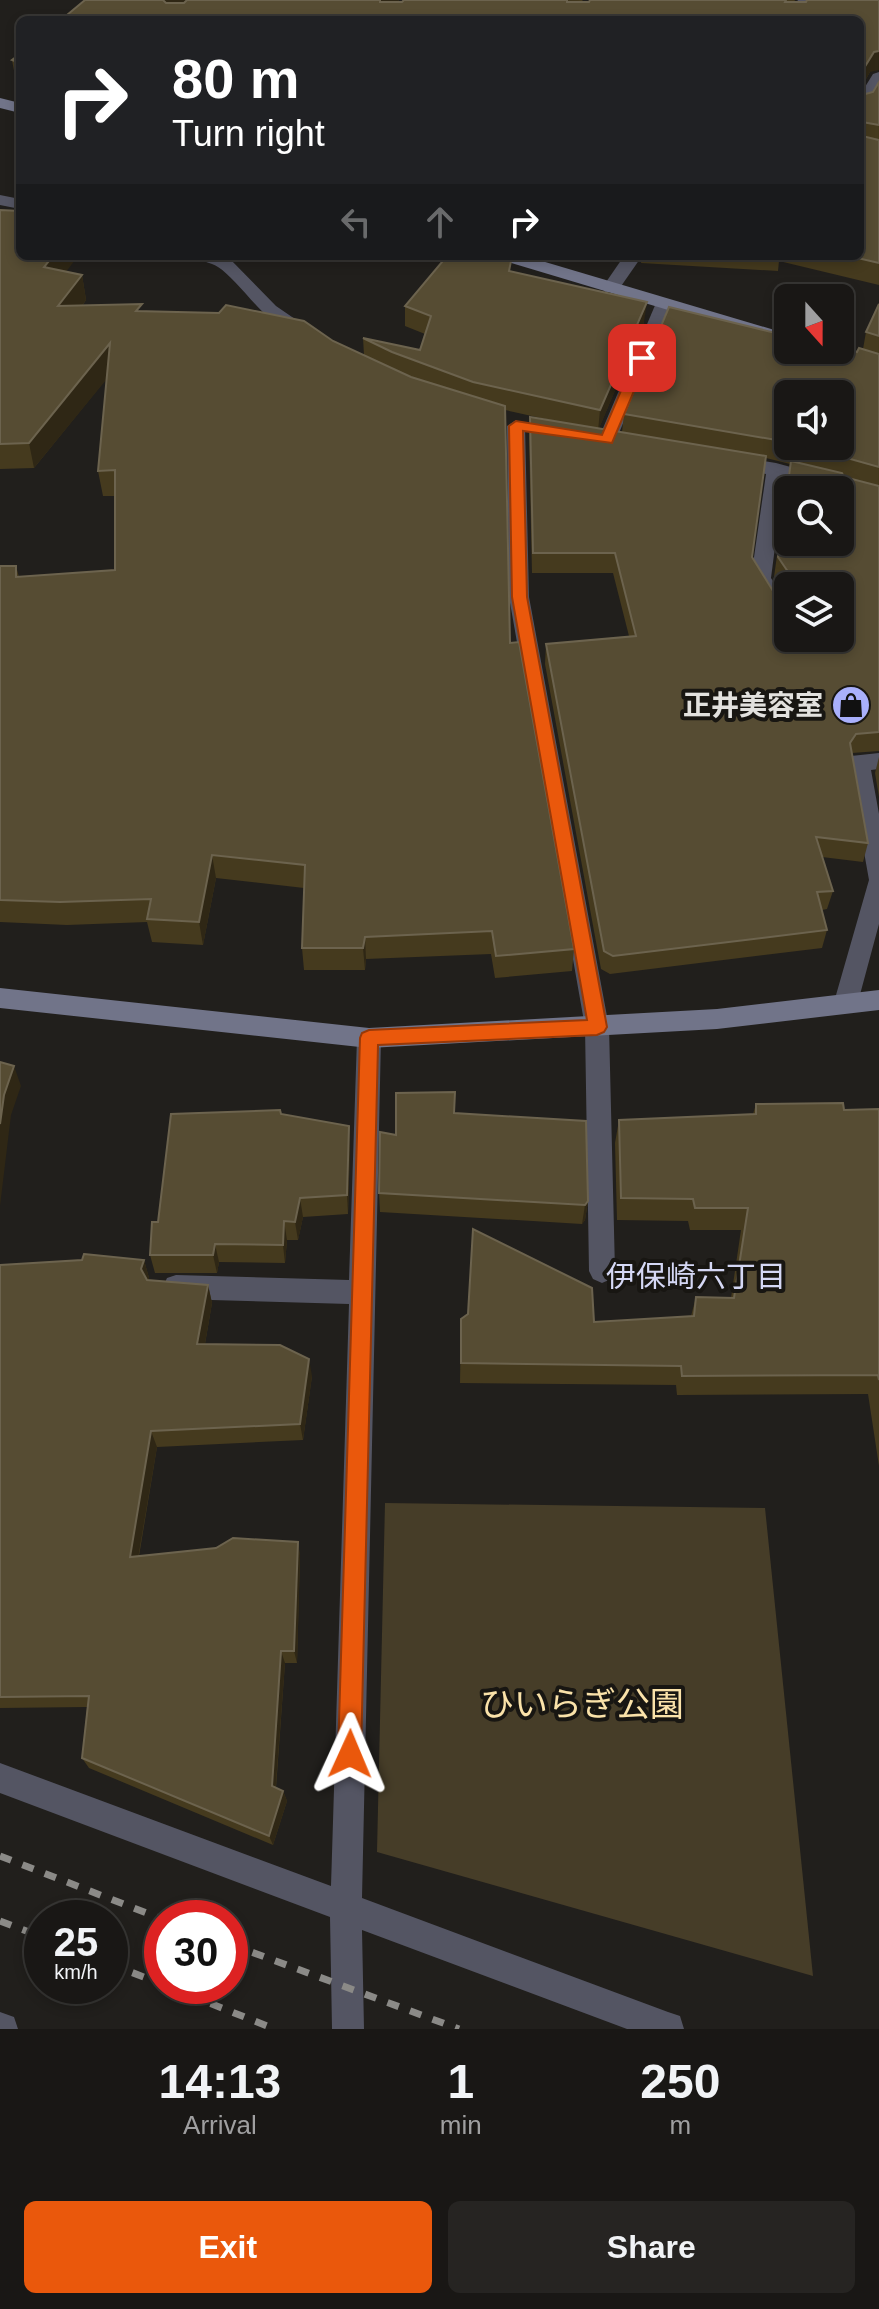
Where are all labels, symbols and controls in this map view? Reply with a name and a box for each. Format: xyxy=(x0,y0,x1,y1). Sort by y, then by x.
text: 80 m xyxy=(172,47,300,110)
icon: right xyxy=(40,48,144,152)
text: Turn right xyxy=(172,113,325,154)
icon: left xyxy=(334,200,378,244)
icon: ahead xyxy=(418,200,462,244)
icon: right xyxy=(502,200,546,244)
north arrow xyxy=(774,284,854,364)
map controls xyxy=(774,284,854,652)
pin xyxy=(608,324,676,392)
icon: arrive xyxy=(620,336,664,380)
button: sound xyxy=(774,380,854,460)
button: search xyxy=(774,476,854,556)
button: layers xyxy=(774,572,854,652)
shop icon: 正井美容室 xyxy=(830,684,872,726)
place label: 正井美容室 xyxy=(683,690,823,721)
district label: 伊保崎六丁目 xyxy=(606,1260,786,1293)
park label: ひいらぎ公園 xyxy=(480,1685,684,1723)
position arrow xyxy=(308,1712,392,1796)
speed limit sign: 30 xyxy=(144,1900,248,2004)
text: 25 xyxy=(54,1920,98,1964)
text: km/h xyxy=(54,1961,98,1983)
text: 14:13 xyxy=(159,2055,281,2108)
text: 1 xyxy=(447,2055,474,2108)
text: 250 xyxy=(640,2055,720,2108)
text: Arrival xyxy=(183,2110,257,2140)
text: min xyxy=(440,2110,482,2140)
text: m xyxy=(670,2110,691,2140)
button: Exit xyxy=(24,2201,432,2293)
button: Share xyxy=(448,2201,855,2293)

